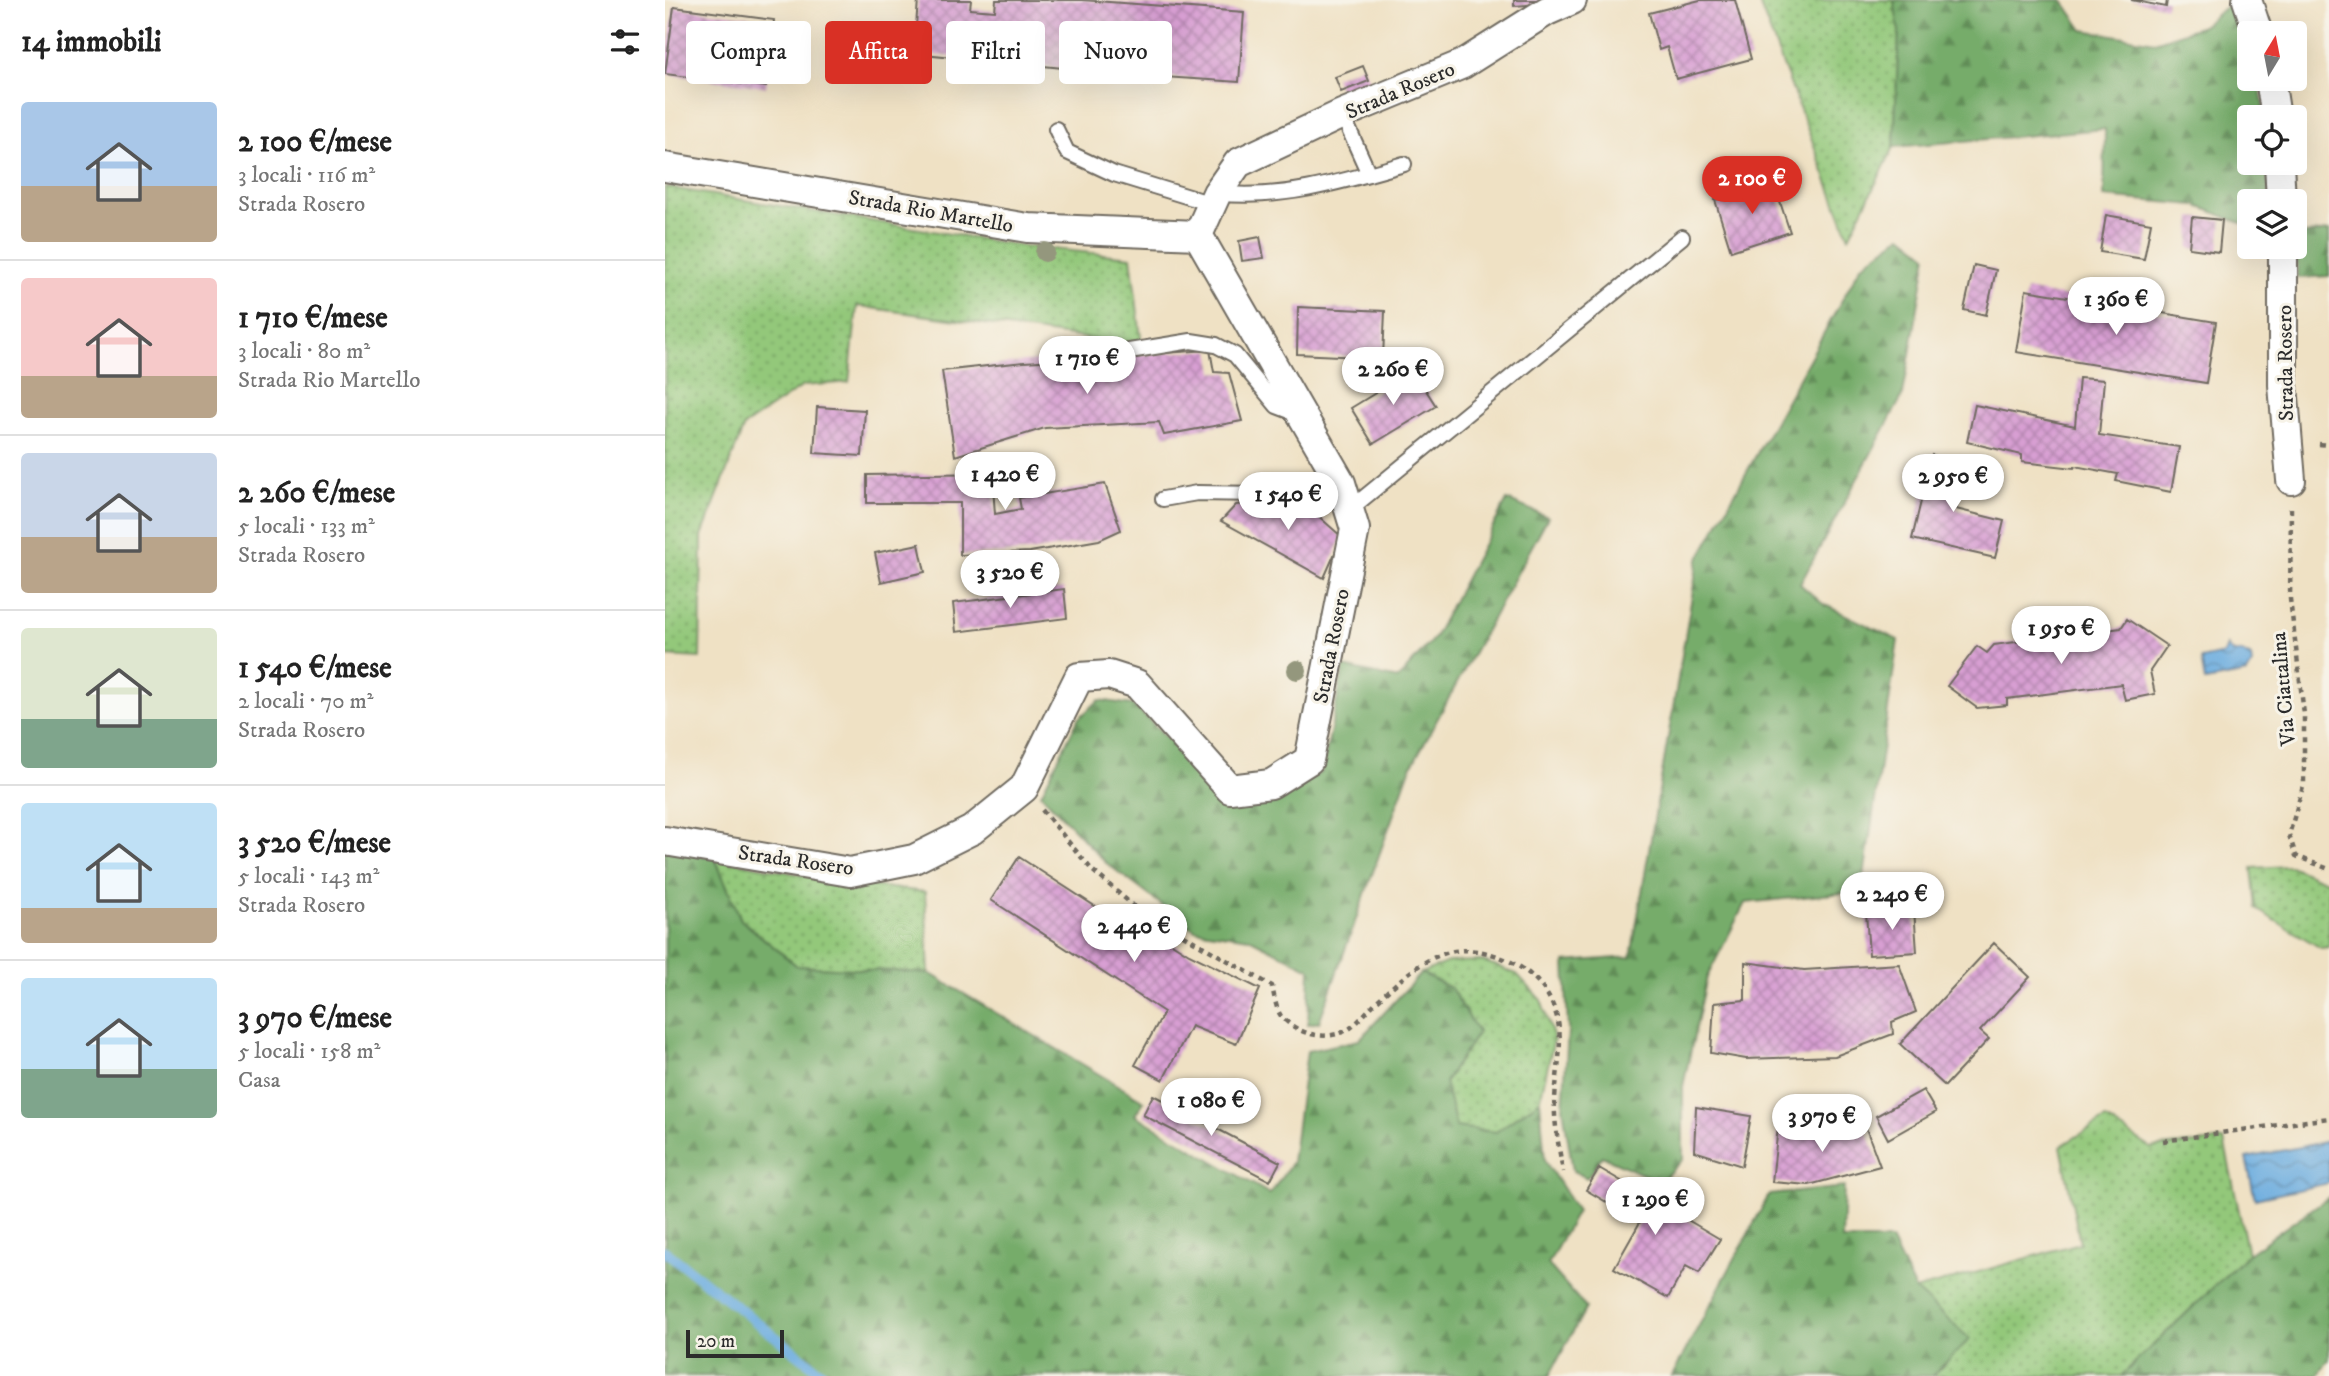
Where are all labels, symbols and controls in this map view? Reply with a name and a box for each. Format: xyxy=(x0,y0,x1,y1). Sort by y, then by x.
chip: Compra xyxy=(686,21,811,84)
chip: Affitta xyxy=(825,21,932,84)
chip: Filtri xyxy=(946,21,1045,84)
chip: Nuovo xyxy=(1059,21,1172,84)
north arrow xyxy=(2237,21,2307,91)
map controls xyxy=(2237,21,2307,259)
icon: filters xyxy=(606,23,644,61)
text: 14 immobili xyxy=(21,24,162,61)
street label: Strada Rosero xyxy=(1342,56,1459,126)
button: locate xyxy=(2237,105,2307,175)
text: 2 100 €/mese xyxy=(238,124,392,161)
icon: home xyxy=(77,130,161,214)
pin: 2 100 € xyxy=(1687,156,1817,216)
text: 3 locali · 116 m² xyxy=(238,161,375,190)
text: 2 100 € xyxy=(1718,164,1786,193)
street label: Strada Rio Martello xyxy=(847,185,1015,239)
button: layers xyxy=(2237,189,2307,259)
text: Strada Rosero xyxy=(238,190,365,219)
pin: 1 360 € xyxy=(2051,278,2181,337)
text: 1 360 € xyxy=(2084,285,2148,314)
text: 1 710 €/mese xyxy=(238,300,388,337)
street label: Strada Rosero xyxy=(2272,305,2300,421)
icon: home xyxy=(77,306,161,390)
pin: 1 710 € xyxy=(1022,336,1152,396)
text: 3 locali · 80 m² xyxy=(238,337,370,366)
text: 1 710 € xyxy=(1055,344,1119,373)
pin: 2 260 € xyxy=(1328,348,1458,407)
text: 2 260 € xyxy=(1358,355,1428,384)
text: Strada Rio Martello xyxy=(238,366,420,395)
pin: 1 420 € xyxy=(940,452,1070,512)
pin: 2 950 € xyxy=(1888,454,2018,514)
text: 1 420 € xyxy=(971,460,1039,489)
text: 2 950 € xyxy=(1918,462,1988,491)
pin: 1 540 € xyxy=(1223,472,1353,532)
text: 2 260 €/mese xyxy=(238,475,395,512)
text: 1 540 € xyxy=(1254,480,1322,509)
icon: home xyxy=(77,481,161,565)
text: 5 locali · 133 m² xyxy=(238,512,375,541)
text: Strada Rosero xyxy=(238,541,365,570)
pin: 3 520 € xyxy=(945,550,1075,610)
text: 3 520 € xyxy=(976,558,1044,587)
street label: Strada Rosero xyxy=(1308,587,1356,706)
pin: 1 950 € xyxy=(1996,606,2126,666)
text: 1 950 € xyxy=(2027,614,2095,643)
street label: Via Ciattalina xyxy=(2266,631,2302,748)
text: 1 540 €/mese xyxy=(238,650,392,687)
icon: home xyxy=(77,656,161,740)
text: 2 locali · 70 m² xyxy=(238,687,374,716)
text: Strada Rosero xyxy=(238,716,365,745)
text: 3 520 €/mese xyxy=(238,825,391,862)
icon: home xyxy=(77,831,161,915)
street label: Strada Rosero xyxy=(737,840,855,882)
text: 5 locali · 143 m² xyxy=(238,862,380,891)
pin: 2 240 € xyxy=(1827,872,1957,932)
text: 2 240 € xyxy=(1856,880,1928,909)
text: Strada Rosero xyxy=(238,891,365,920)
pin: 2 440 € xyxy=(1069,904,1199,964)
text: 2 440 € xyxy=(1097,912,1171,941)
text: 3 970 €/mese xyxy=(238,1000,392,1037)
icon: home xyxy=(77,1006,161,1090)
text: 5 locali · 158 m² xyxy=(238,1037,380,1066)
text: Casa xyxy=(238,1066,281,1095)
pin: 1 080 € xyxy=(1146,1078,1276,1138)
text: 1 080 € xyxy=(1177,1086,1245,1115)
pin: 3 970 € xyxy=(1757,1094,1887,1154)
text: 3 970 € xyxy=(1788,1102,1856,1131)
pin: 1 290 € xyxy=(1590,1178,1720,1237)
text: 1 290 € xyxy=(1622,1185,1688,1214)
scale bar xyxy=(686,1327,784,1359)
text: 20 m xyxy=(697,1330,735,1353)

